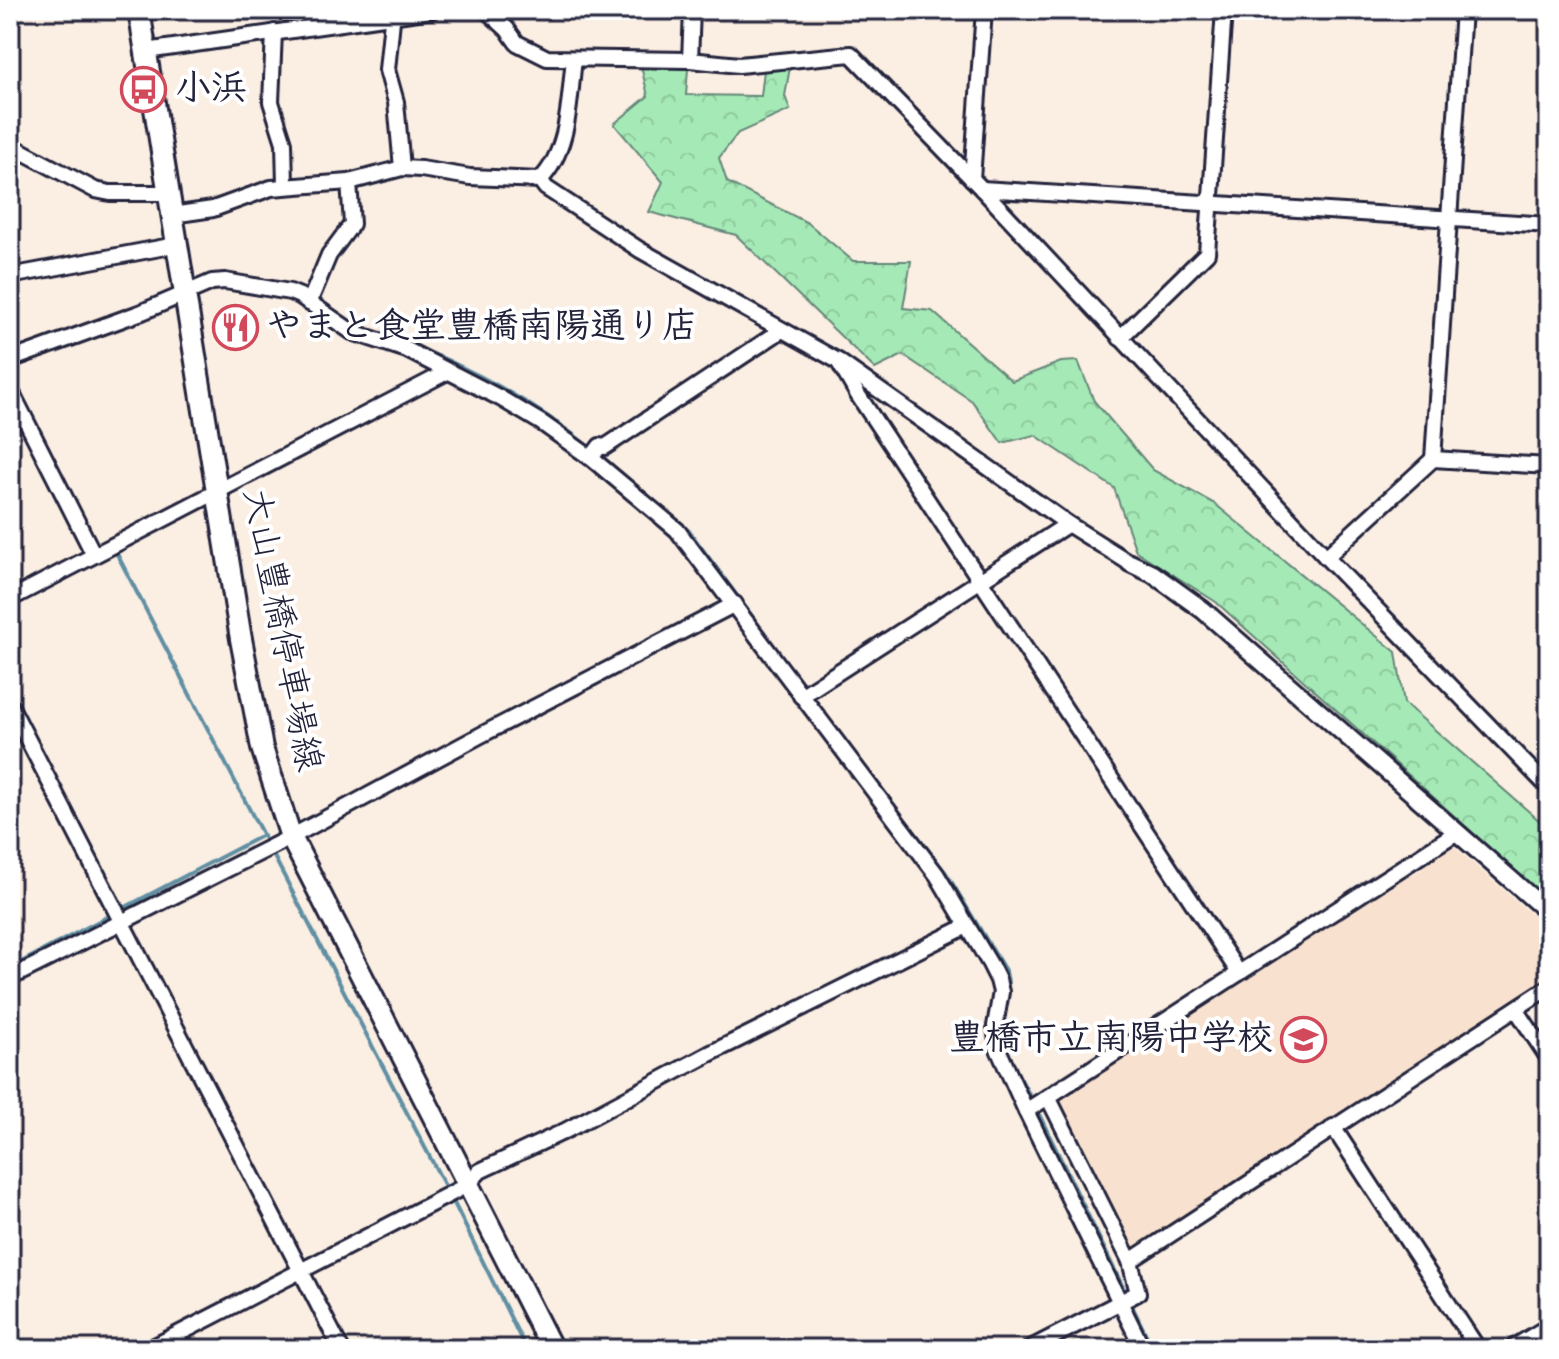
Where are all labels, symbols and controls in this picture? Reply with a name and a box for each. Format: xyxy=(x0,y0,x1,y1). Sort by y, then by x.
place label: 小浜 xyxy=(175,64,247,117)
bus stop icon: 小浜 xyxy=(120,66,168,114)
place label: やまと食堂豊橋南陽通り店 xyxy=(266,302,698,355)
restaurant icon: やまと食堂豊橋南陽通り店 xyxy=(211,304,259,352)
street label: 大山豊橋停車場線 xyxy=(227,484,333,776)
place label: 豊橋市立南陽中学校 xyxy=(949,1014,1273,1067)
school or university icon: 豊橋市立南陽中学校 xyxy=(1280,1016,1328,1064)

